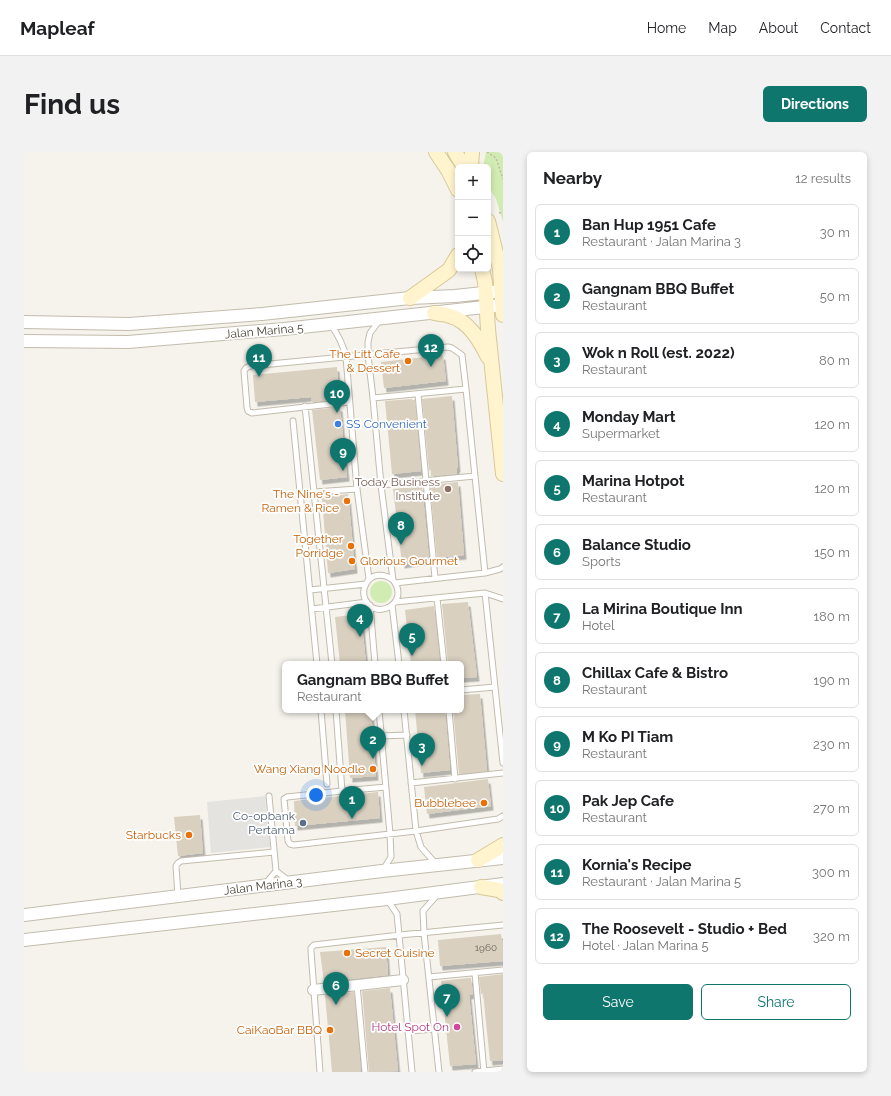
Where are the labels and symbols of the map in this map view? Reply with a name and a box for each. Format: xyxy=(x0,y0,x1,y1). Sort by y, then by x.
street label: Jalan Marina 5 xyxy=(224,321,304,341)
pin: 12 xyxy=(418,334,444,367)
pin: 11 xyxy=(246,344,272,377)
place label: The Litt Cafe & Dessert xyxy=(329,347,400,375)
marker: The Litt Cafe & Dessert xyxy=(403,356,413,366)
pin: 10 xyxy=(324,380,350,413)
place label: SS Convenient xyxy=(346,417,427,431)
marker: SS Convenient xyxy=(333,419,343,429)
pin: 9 xyxy=(330,438,356,471)
place label: Today Business Institute xyxy=(355,475,440,503)
marker: Today Business Institute xyxy=(443,484,453,494)
place label: The Nine's - Ramen & Rice xyxy=(262,487,339,515)
marker: The Nine's - Ramen & Rice xyxy=(342,496,352,506)
pin: 8 xyxy=(388,512,414,545)
place label: Together Porridge xyxy=(293,532,344,560)
marker: Together Porridge xyxy=(346,541,356,551)
place label: Glorious Gourmet xyxy=(360,554,458,568)
marker: Glorious Gourmet xyxy=(347,556,357,566)
pin: 4 xyxy=(347,604,373,637)
pin: 5 xyxy=(399,623,425,656)
pin: 2 xyxy=(360,726,386,759)
pin: 3 xyxy=(409,733,435,766)
place label: Wang Xiang Noodle xyxy=(254,762,365,776)
marker: Wang Xiang Noodle xyxy=(368,764,378,774)
your location xyxy=(306,785,326,805)
pin: 1 xyxy=(339,786,365,819)
place label: Bubblebee xyxy=(414,796,476,810)
marker: Bubblebee xyxy=(479,798,489,808)
place label: Co-opbank Pertama xyxy=(233,809,296,837)
marker: Co-opbank Pertama xyxy=(298,818,308,828)
place label: Starbucks xyxy=(126,828,181,842)
marker: Starbucks xyxy=(184,830,194,840)
street label: Jalan Marina 3 xyxy=(223,874,303,898)
house number: 1960 xyxy=(475,942,497,953)
place label: Secret Cuisine xyxy=(355,946,434,960)
marker: Secret Cuisine xyxy=(342,948,352,958)
pin: 6 xyxy=(323,972,349,1005)
pin: 7 xyxy=(434,984,460,1017)
place label: Hotel Spot On xyxy=(371,1020,449,1034)
marker: Hotel Spot On xyxy=(452,1022,462,1032)
place label: CaiKaoBar BBQ xyxy=(237,1023,322,1037)
marker: CaiKaoBar BBQ xyxy=(325,1025,335,1035)

